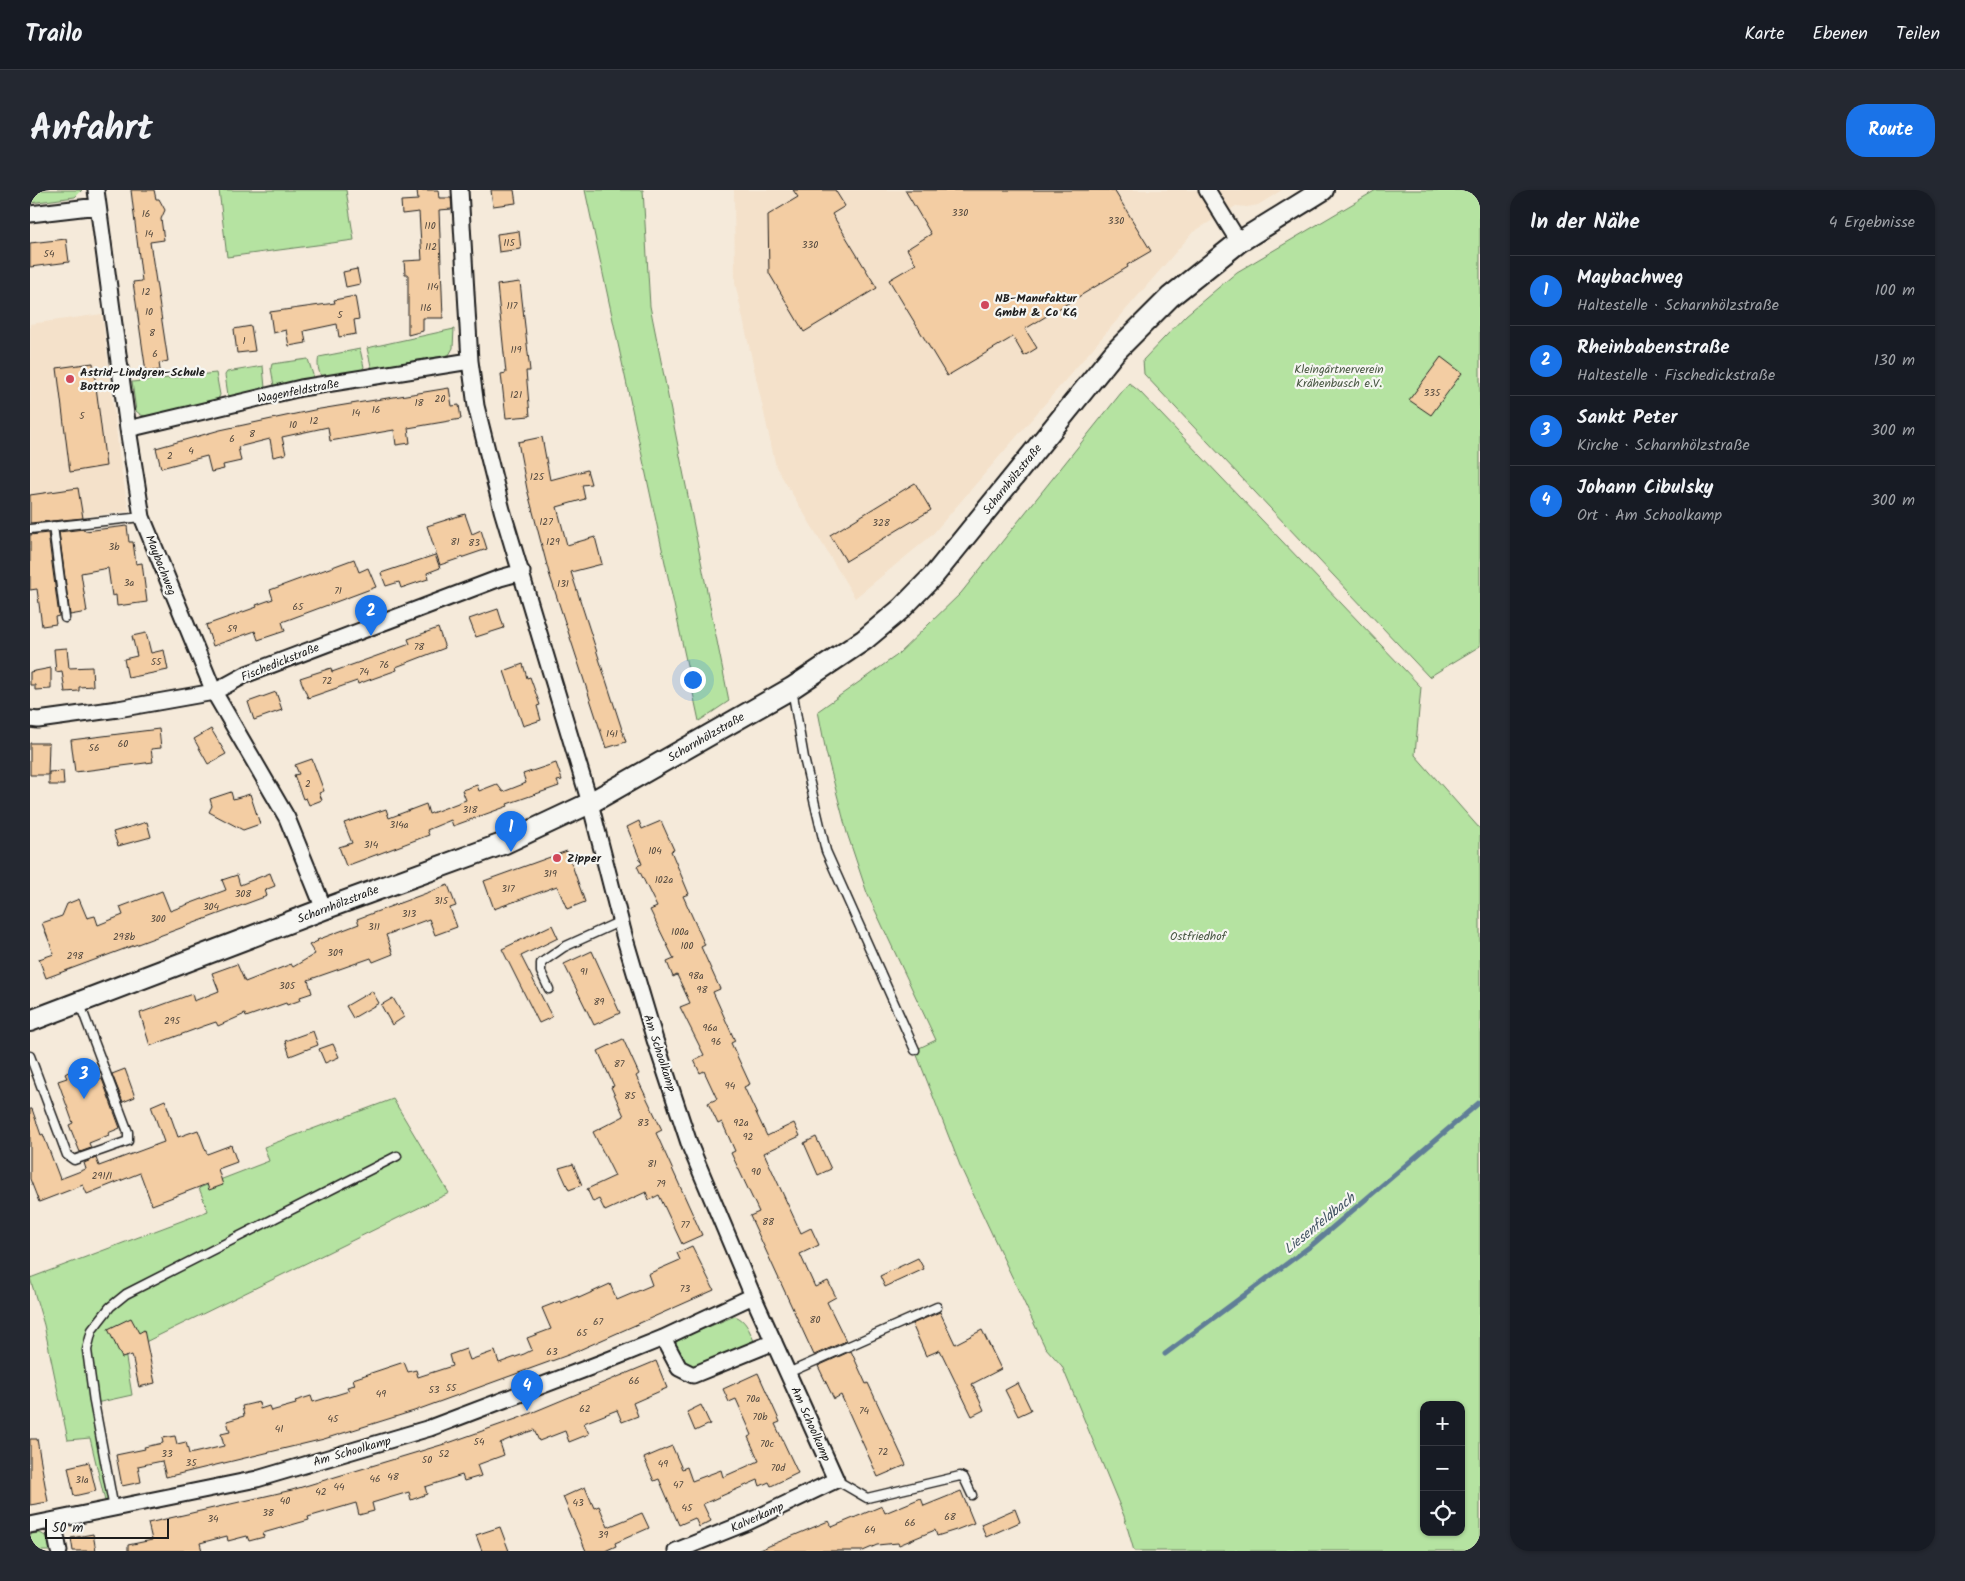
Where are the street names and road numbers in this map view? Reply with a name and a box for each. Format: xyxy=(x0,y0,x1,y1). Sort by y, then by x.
street label: Wagenfeldstraße xyxy=(255,374,341,409)
street label: Scharnhölzstraße xyxy=(978,439,1047,519)
street label: Maybachweg xyxy=(140,532,181,599)
street label: Fischedickstraße xyxy=(238,638,323,687)
street label: Scharnhölzstraße xyxy=(664,707,749,767)
street label: Scharnhölzstraße xyxy=(295,880,382,929)
street label: Am Schoolkamp xyxy=(638,1012,681,1094)
street label: Am Schoolkamp xyxy=(786,1384,836,1465)
street label: Am Schoolkamp xyxy=(311,1431,394,1472)
street label: Kalverkamp xyxy=(727,1497,787,1538)

